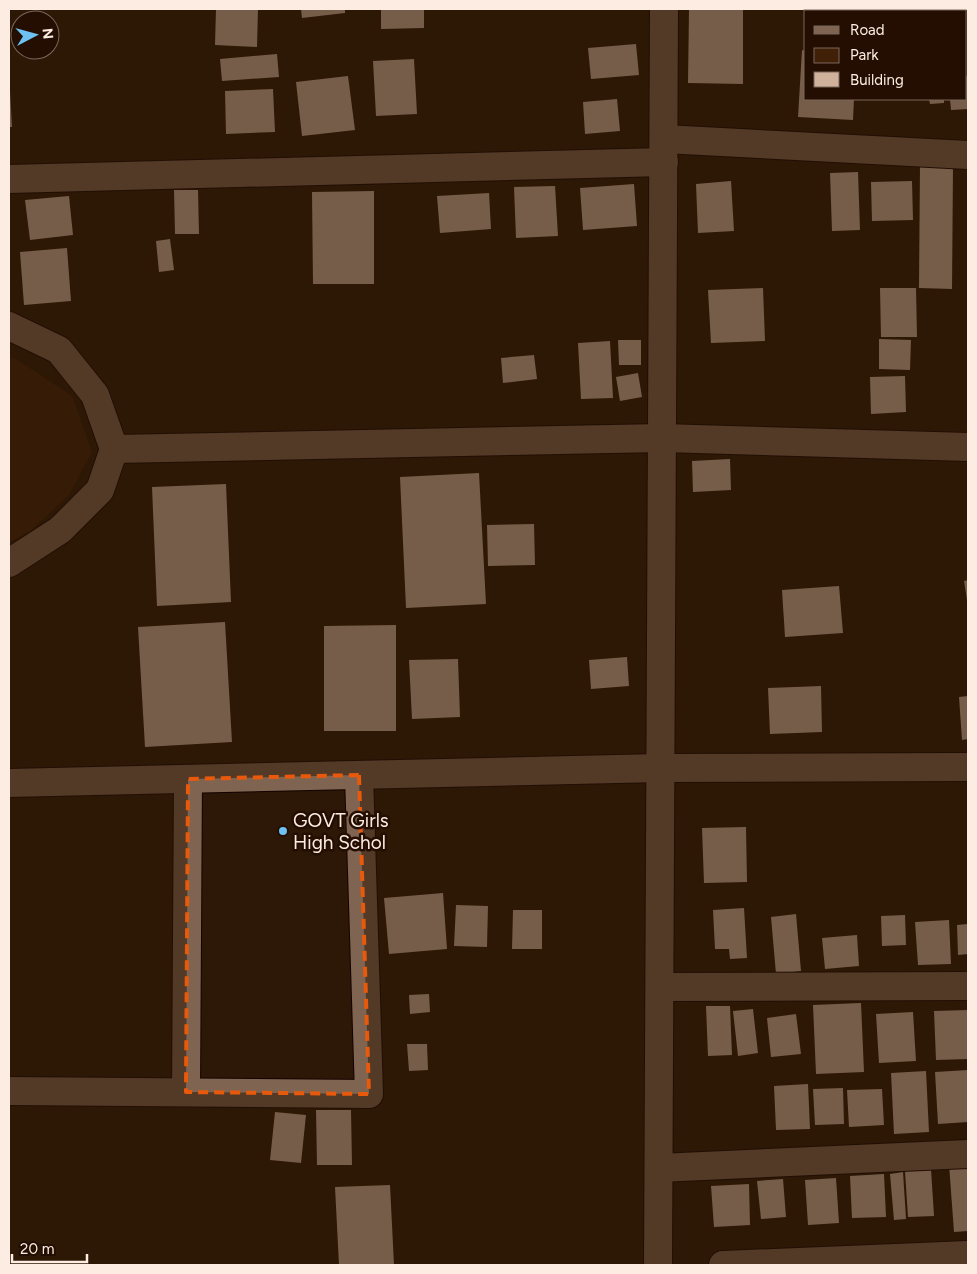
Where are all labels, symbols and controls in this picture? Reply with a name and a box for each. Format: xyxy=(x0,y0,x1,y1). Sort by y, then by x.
north arrow xyxy=(10,10,60,60)
legend xyxy=(804,10,967,100)
text: Road xyxy=(850,21,885,39)
text: N xyxy=(38,27,56,40)
text: Park xyxy=(850,46,879,64)
text: Building xyxy=(850,71,904,89)
place label: GOVT Girls High Schol xyxy=(293,809,389,854)
marker: GOVT Girls High Schol xyxy=(277,825,289,837)
scale bar xyxy=(12,1232,88,1264)
text: 20 m xyxy=(20,1240,54,1258)

